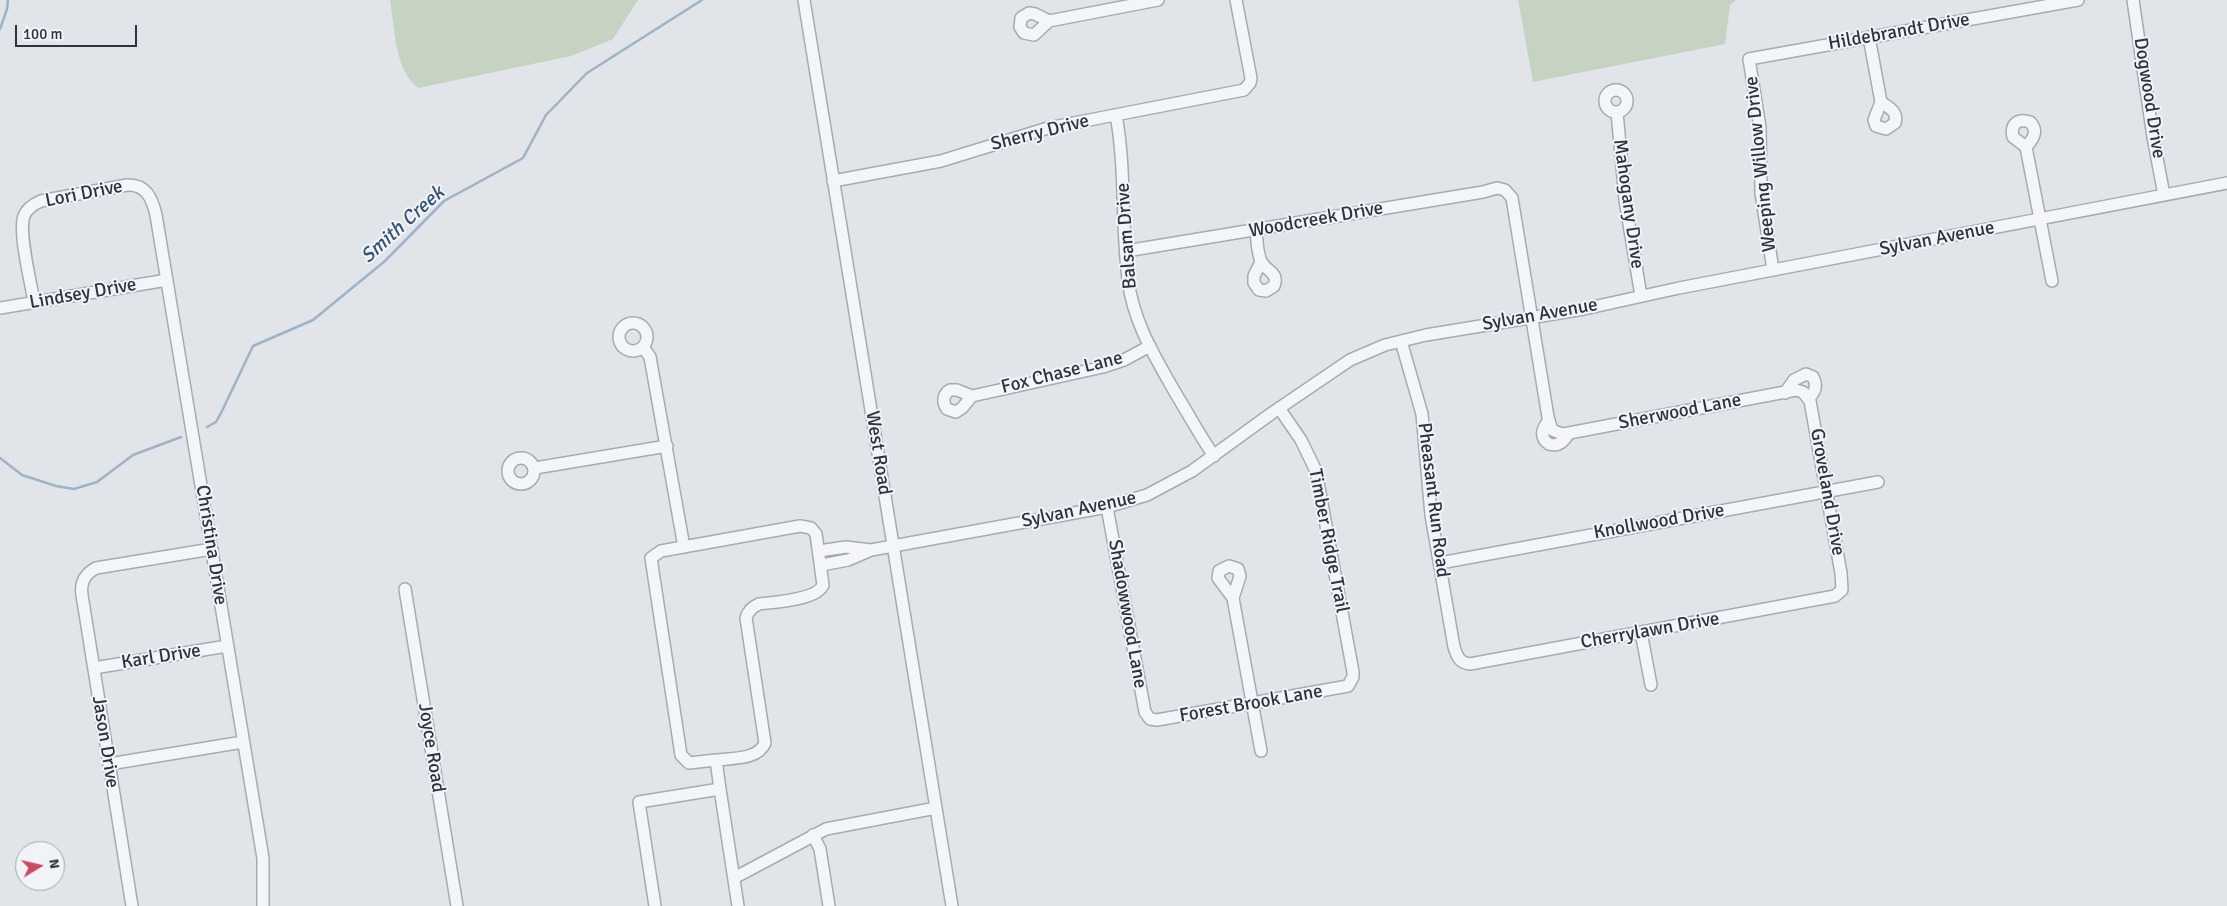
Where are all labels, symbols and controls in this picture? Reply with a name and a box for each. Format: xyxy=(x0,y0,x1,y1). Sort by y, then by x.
street label: Hildebrandt Drive xyxy=(1826,8,1972,56)
scale bar xyxy=(18,15,140,47)
text: 100 m xyxy=(23,25,63,43)
street label: Dogwood Drive xyxy=(2128,36,2170,160)
street label: Weeping Willow Drive xyxy=(1740,75,1782,253)
street label: Sherry Drive xyxy=(989,110,1091,156)
street label: Mahogany Drive xyxy=(1608,138,1648,270)
street label: Lori Drive xyxy=(43,175,125,213)
water label: Smith Creek xyxy=(356,181,450,269)
street label: Balsam Drive xyxy=(1112,182,1142,290)
street label: Woodcreek Drive xyxy=(1247,197,1385,243)
street label: Sylvan Avenue xyxy=(1878,217,1996,261)
street label: Lindsey Drive xyxy=(28,273,138,315)
street label: Sylvan Avenue xyxy=(1481,294,1599,336)
street label: Fox Chase Lane xyxy=(999,347,1125,399)
street label: Sherwood Lane xyxy=(1617,389,1743,435)
street label: West Road xyxy=(860,409,896,497)
street label: Pheasant Run Road xyxy=(1412,421,1454,579)
street label: Groveland Drive xyxy=(1805,427,1849,557)
street label: Timber Ridge Trail xyxy=(1303,467,1353,615)
street label: Christina Drive xyxy=(190,483,232,607)
street label: Sylvan Avenue xyxy=(1020,487,1138,533)
street label: Knollwood Drive xyxy=(1592,499,1726,545)
street label: Shadowwood Lane xyxy=(1103,538,1151,690)
street label: Cherrylawn Drive xyxy=(1579,608,1721,654)
street label: Karl Drive xyxy=(120,639,202,675)
street label: Forest Brook Lane xyxy=(1178,680,1324,728)
street label: Jason Drive xyxy=(86,694,124,790)
street label: Joyce Road xyxy=(413,702,449,794)
north arrow xyxy=(15,841,65,891)
text: N xyxy=(45,858,63,870)

